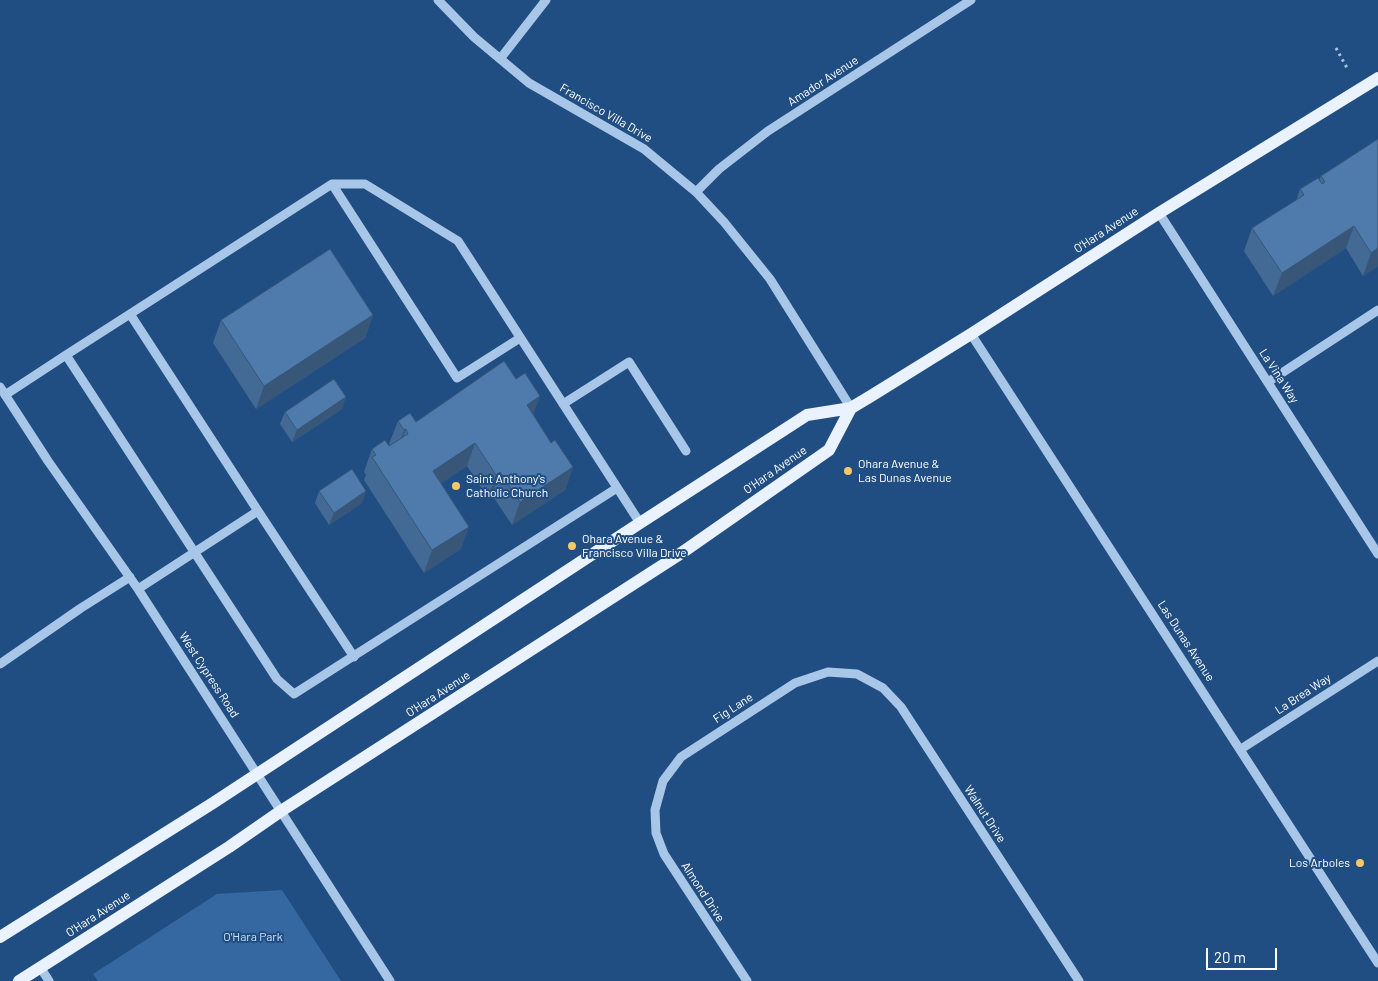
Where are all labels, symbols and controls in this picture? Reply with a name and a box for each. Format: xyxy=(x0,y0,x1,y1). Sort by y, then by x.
street label: Amador Avenue xyxy=(785,53,861,109)
street label: Francisco Villa Drive xyxy=(557,81,655,145)
street label: O'Hara Avenue xyxy=(1071,204,1141,256)
street label: La Vina Way xyxy=(1256,346,1302,406)
street label: O'Hara Avenue xyxy=(741,443,809,497)
place label: Ohara Avenue & Las Dunas Avenue xyxy=(858,457,952,485)
marker: Ohara Avenue & Las Dunas Avenue xyxy=(842,465,854,477)
place label: Saint Anthony's Catholic Church xyxy=(466,472,548,500)
marker: Saint Anthony's Catholic Church xyxy=(450,480,462,492)
place label: Ohara Avenue & Francisco Villa Drive xyxy=(582,532,687,560)
marker: Ohara Avenue & Francisco Villa Drive xyxy=(566,540,578,552)
street label: Las Dunas Avenue xyxy=(1154,598,1218,684)
street label: West Cypress Road xyxy=(176,630,242,720)
street label: O'Hara Avenue xyxy=(403,668,473,720)
street label: La Brea Way xyxy=(1272,671,1334,717)
street label: Fig Lane xyxy=(710,690,756,726)
street label: Walnut Drive xyxy=(961,783,1009,845)
place label: Los Arboles xyxy=(1289,856,1350,870)
marker: Los Arboles xyxy=(1354,857,1366,869)
street label: Almond Drive xyxy=(678,859,728,925)
street label: O'Hara Avenue xyxy=(63,888,133,940)
park label: O'Hara Park xyxy=(223,930,283,944)
scale bar xyxy=(1208,938,1279,970)
text: 20 m xyxy=(1214,948,1246,966)

